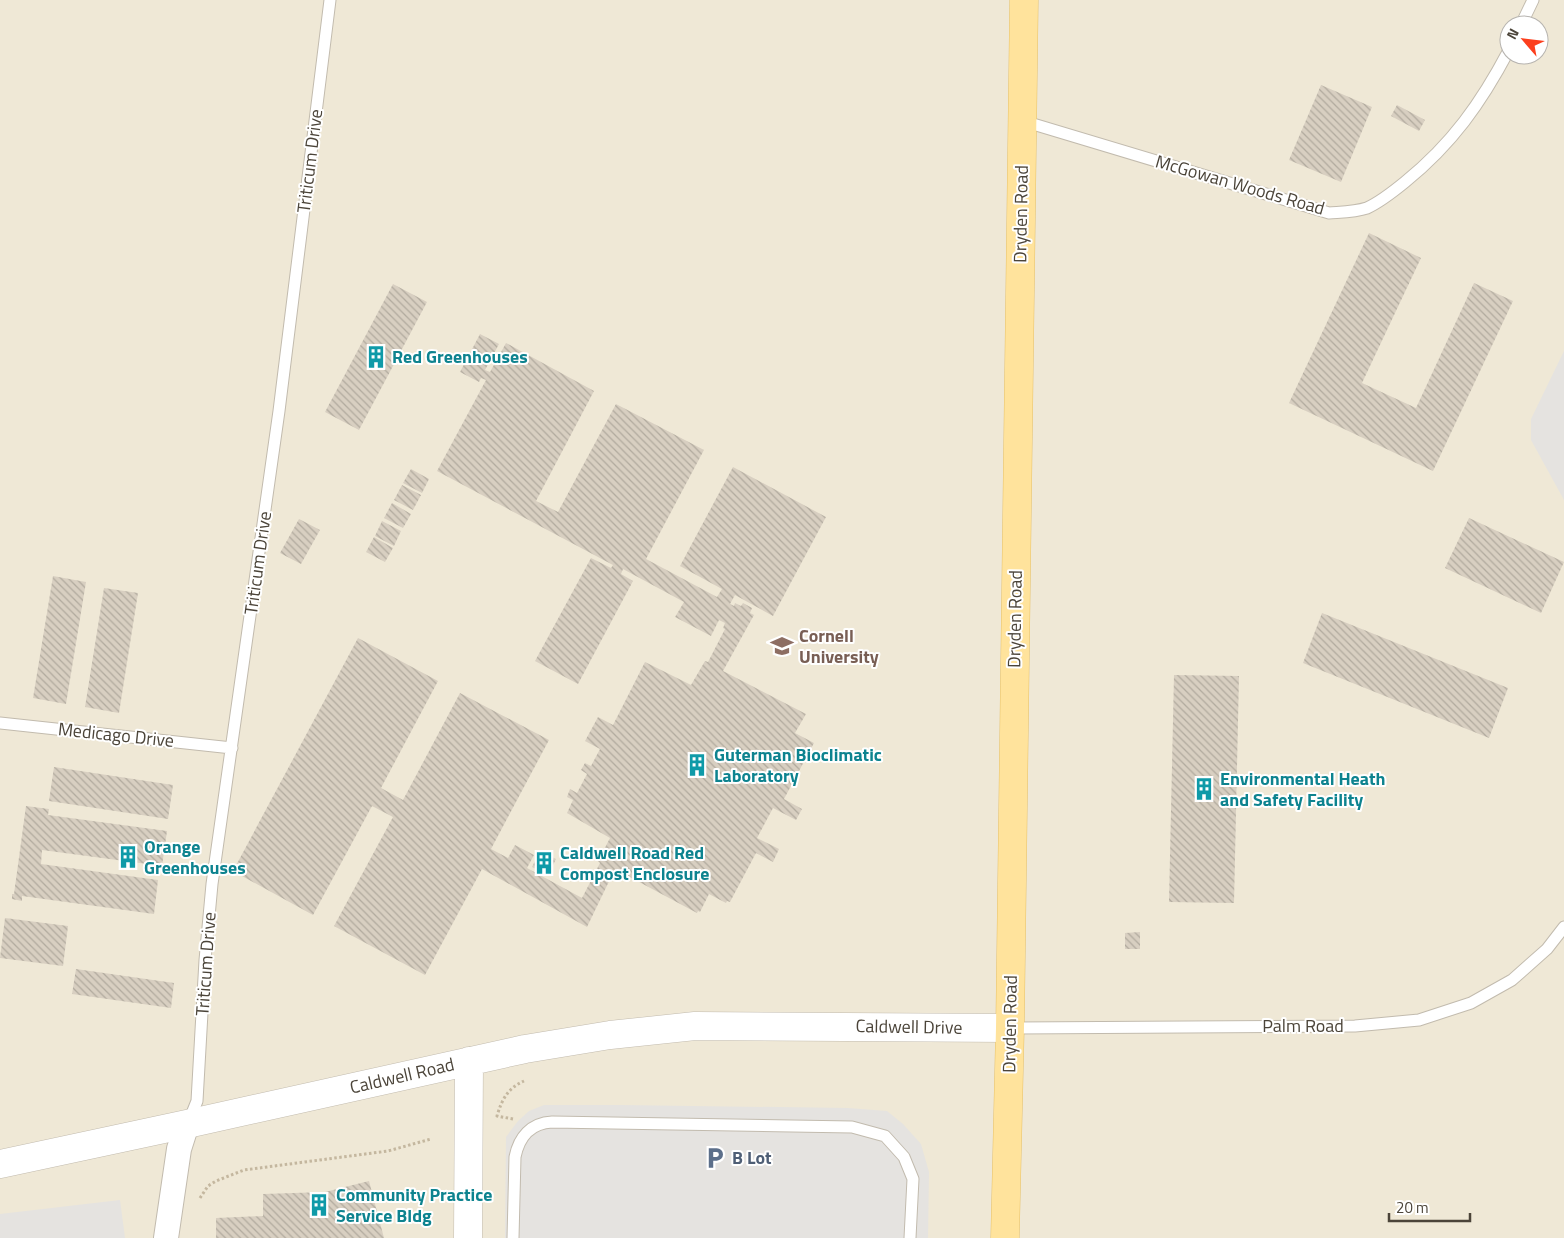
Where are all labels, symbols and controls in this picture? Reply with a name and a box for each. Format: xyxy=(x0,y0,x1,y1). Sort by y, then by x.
north arrow xyxy=(1499,15,1549,65)
text: N xyxy=(1501,24,1524,43)
street label: Triticum Drive xyxy=(290,108,329,214)
street label: McGowan Woods Road xyxy=(1152,147,1328,222)
street label: Dryden Road xyxy=(1006,165,1035,263)
place label: Red Greenhouses xyxy=(392,343,528,370)
building icon: Red Greenhouses xyxy=(363,344,389,370)
street label: Triticum Drive xyxy=(237,509,278,616)
street label: Dryden Road xyxy=(1000,570,1029,668)
place label: Cornell University xyxy=(799,622,879,670)
school or university icon: Cornell University xyxy=(769,633,795,659)
street label: Medicago Drive xyxy=(57,715,175,754)
place label: Guterman Bioclimatic Laboratory xyxy=(714,741,882,789)
building icon: Guterman Bioclimatic Laboratory xyxy=(684,752,710,778)
place label: Environmental Heath and Safety Facility xyxy=(1220,765,1385,813)
building icon: Environmental Heath and Safety Facility xyxy=(1191,776,1217,802)
place label: Orange Greenhouses xyxy=(144,833,246,881)
place label: Caldwell Road Red Compost Enclosure xyxy=(560,839,709,887)
building icon: Orange Greenhouses xyxy=(115,844,141,870)
building icon: Caldwell Road Red Compost Enclosure xyxy=(531,850,557,876)
street label: Triticum Drive xyxy=(188,911,223,1017)
street label: Dryden Road xyxy=(995,975,1024,1073)
street label: Caldwell Drive xyxy=(855,1012,963,1041)
street label: Palm Road xyxy=(1262,1012,1344,1039)
street label: Caldwell Road xyxy=(347,1050,457,1101)
place label: B Lot xyxy=(732,1144,772,1171)
parking icon: B Lot xyxy=(702,1145,728,1171)
place label: Community Practice Service Bldg xyxy=(336,1181,492,1229)
scale bar xyxy=(1389,1190,1470,1222)
building icon: Community Practice Service Bldg xyxy=(306,1192,332,1218)
text: 20 m xyxy=(1396,1196,1429,1219)

